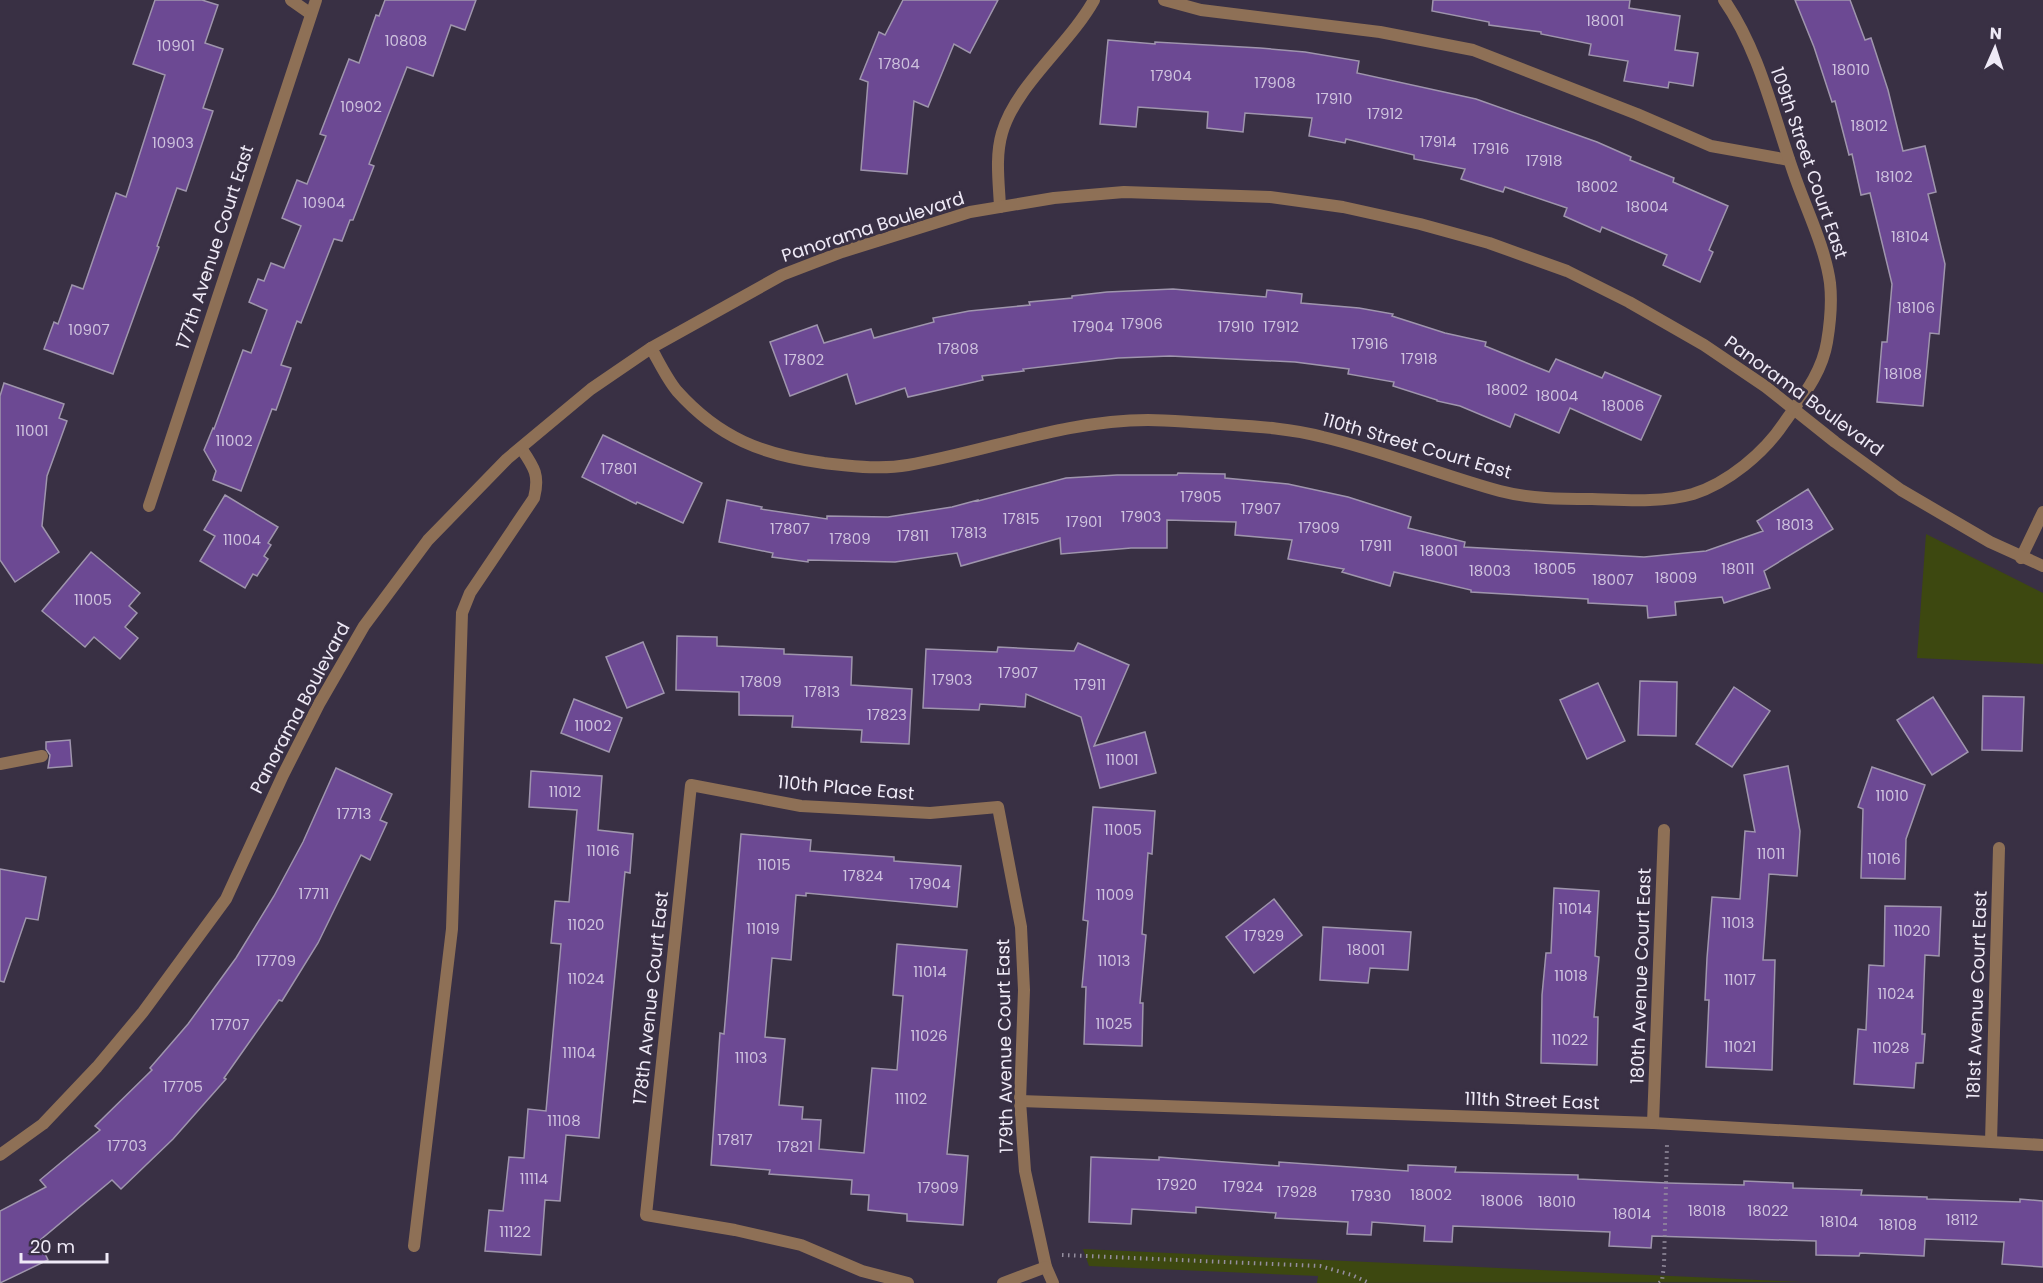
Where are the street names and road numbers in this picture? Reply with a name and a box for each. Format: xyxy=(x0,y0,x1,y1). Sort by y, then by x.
street label: 109th Street Court East xyxy=(1765,64,1854,262)
street label: 177th Avenue Court East xyxy=(170,142,259,352)
street label: Panorama Boulevard xyxy=(778,185,967,268)
street label: Panorama Boulevard xyxy=(1720,329,1889,462)
street label: 110th Street Court East xyxy=(1320,407,1515,484)
street label: Panorama Boulevard xyxy=(244,618,355,798)
street label: 110th Place East xyxy=(777,769,915,806)
street label: 180th Avenue Court East xyxy=(1624,868,1657,1084)
street label: 178th Avenue Court East xyxy=(627,890,674,1106)
street label: 181st Avenue Court East xyxy=(1960,890,1993,1100)
street label: 179th Avenue Court East xyxy=(990,939,1019,1153)
street label: 111th Street East xyxy=(1464,1086,1600,1115)

